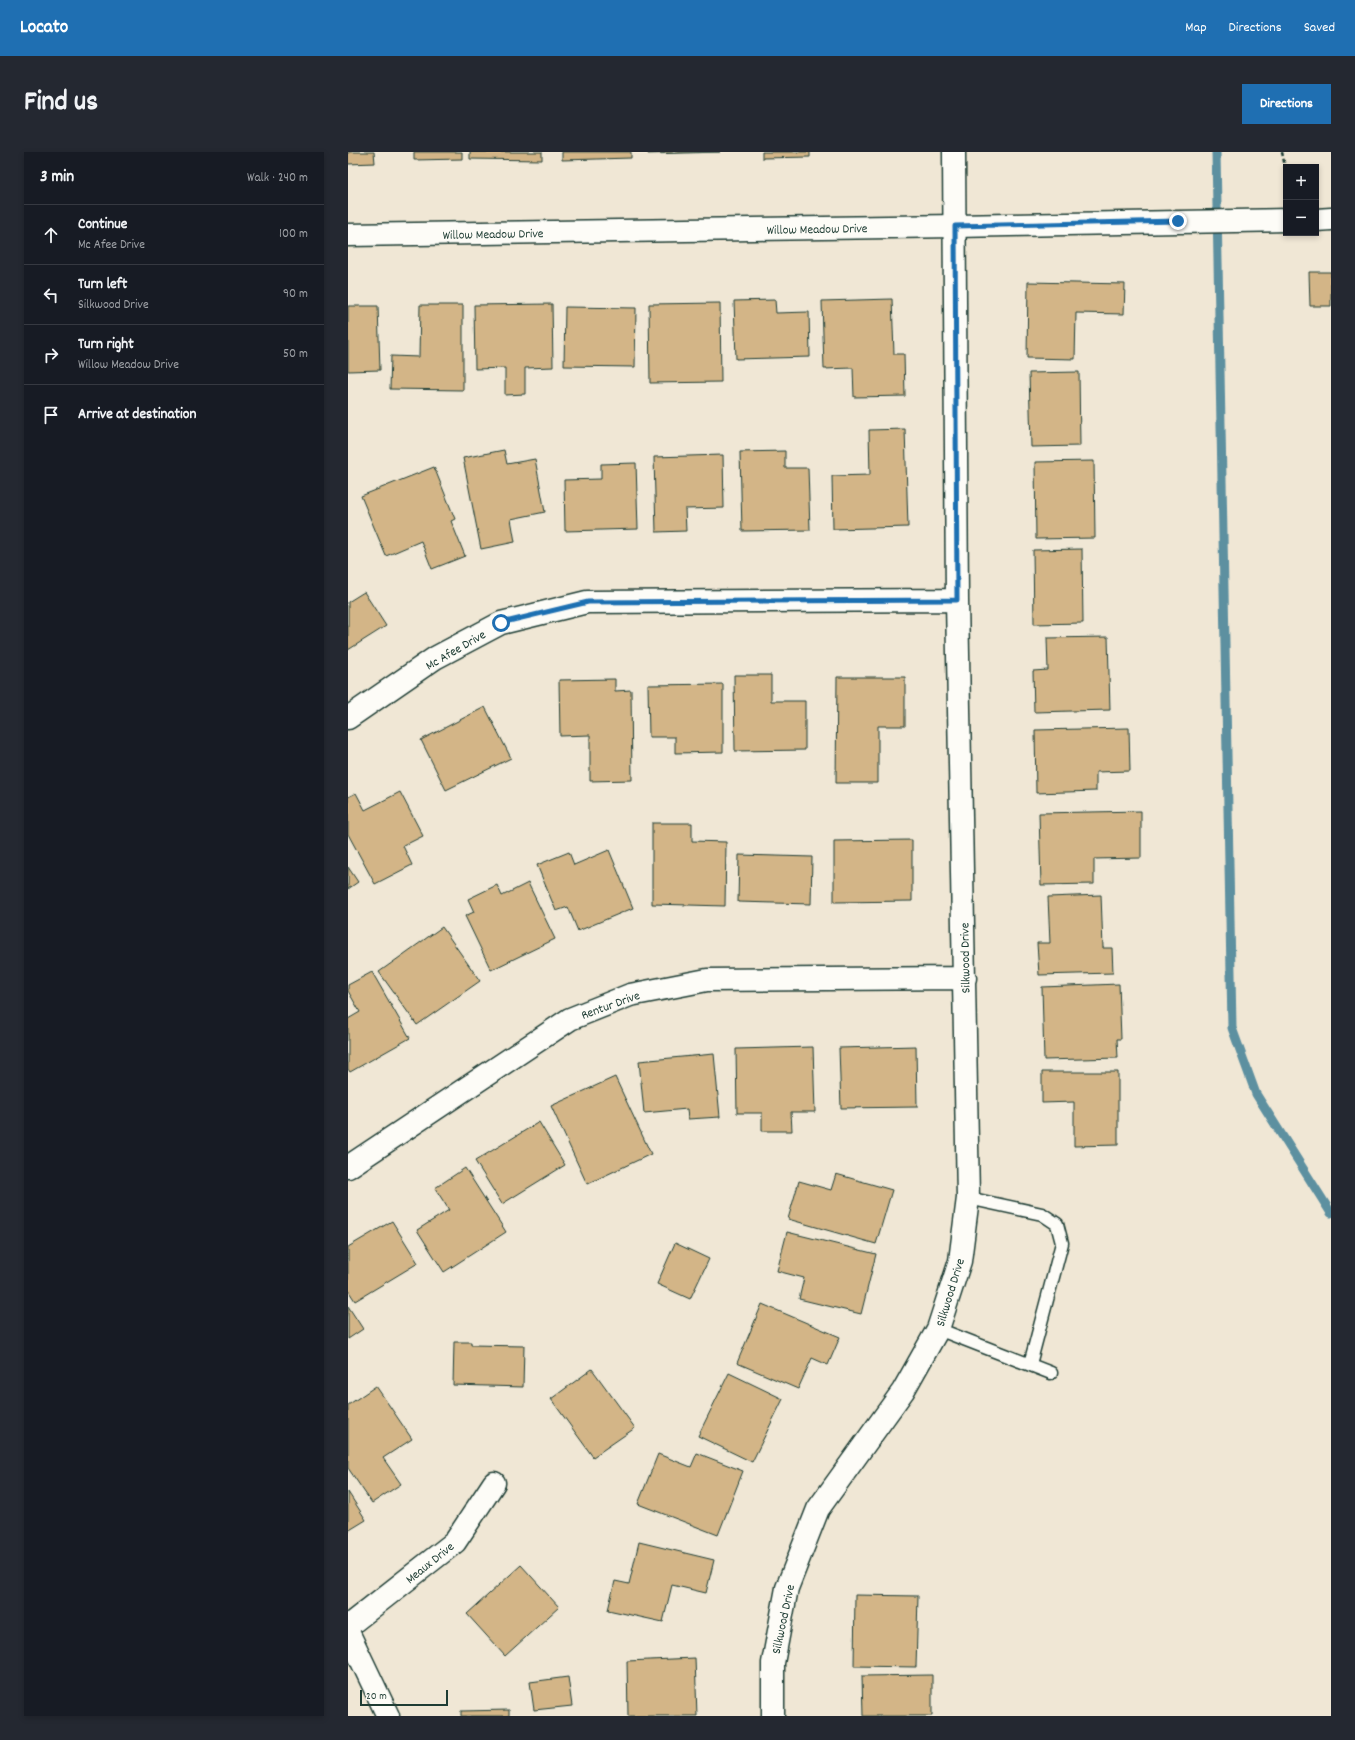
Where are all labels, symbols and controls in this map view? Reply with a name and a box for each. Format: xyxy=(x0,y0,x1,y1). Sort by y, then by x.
text: Locato xyxy=(20,15,68,42)
text: Map xyxy=(1185,18,1207,38)
text: Directions xyxy=(1229,18,1282,38)
text: Saved xyxy=(1304,18,1335,38)
text: Find us xyxy=(24,84,98,124)
button: Directions xyxy=(1242,84,1331,124)
map controls xyxy=(1283,164,1319,236)
button: + xyxy=(1283,164,1319,200)
text: 3 min xyxy=(40,166,74,190)
text: Walk · 240 m xyxy=(247,169,308,188)
button: − xyxy=(1283,200,1319,236)
route end xyxy=(1169,212,1187,230)
text: Continue xyxy=(78,214,127,236)
street label: Willow Meadow Drive xyxy=(766,220,868,241)
icon: ahead xyxy=(40,224,62,246)
text: 100 m xyxy=(279,225,308,244)
street label: Willow Meadow Drive xyxy=(442,225,544,246)
text: Mc Afee Drive xyxy=(78,236,145,255)
text: Turn left xyxy=(78,274,127,296)
icon: left xyxy=(40,284,62,306)
text: 90 m xyxy=(283,285,308,304)
text: Silkwood Drive xyxy=(78,296,149,315)
text: Turn right xyxy=(78,334,134,356)
icon: right xyxy=(40,344,62,366)
text: 50 m xyxy=(283,345,308,364)
text: Willow Meadow Drive xyxy=(78,356,179,375)
icon: arrive xyxy=(40,404,62,426)
text: Arrive at destination xyxy=(78,404,196,426)
route start xyxy=(492,614,510,632)
street label: Mc Afee Drive xyxy=(423,626,490,676)
street label: Silkwood Drive xyxy=(956,922,977,993)
street label: Rentur Drive xyxy=(579,987,643,1026)
street label: Silkwood Drive xyxy=(932,1256,971,1329)
street label: Meaux Drive xyxy=(402,1538,459,1590)
street label: Silkwood Drive xyxy=(768,1583,801,1656)
scale bar xyxy=(360,1688,448,1707)
text: 20 m xyxy=(366,1689,387,1705)

